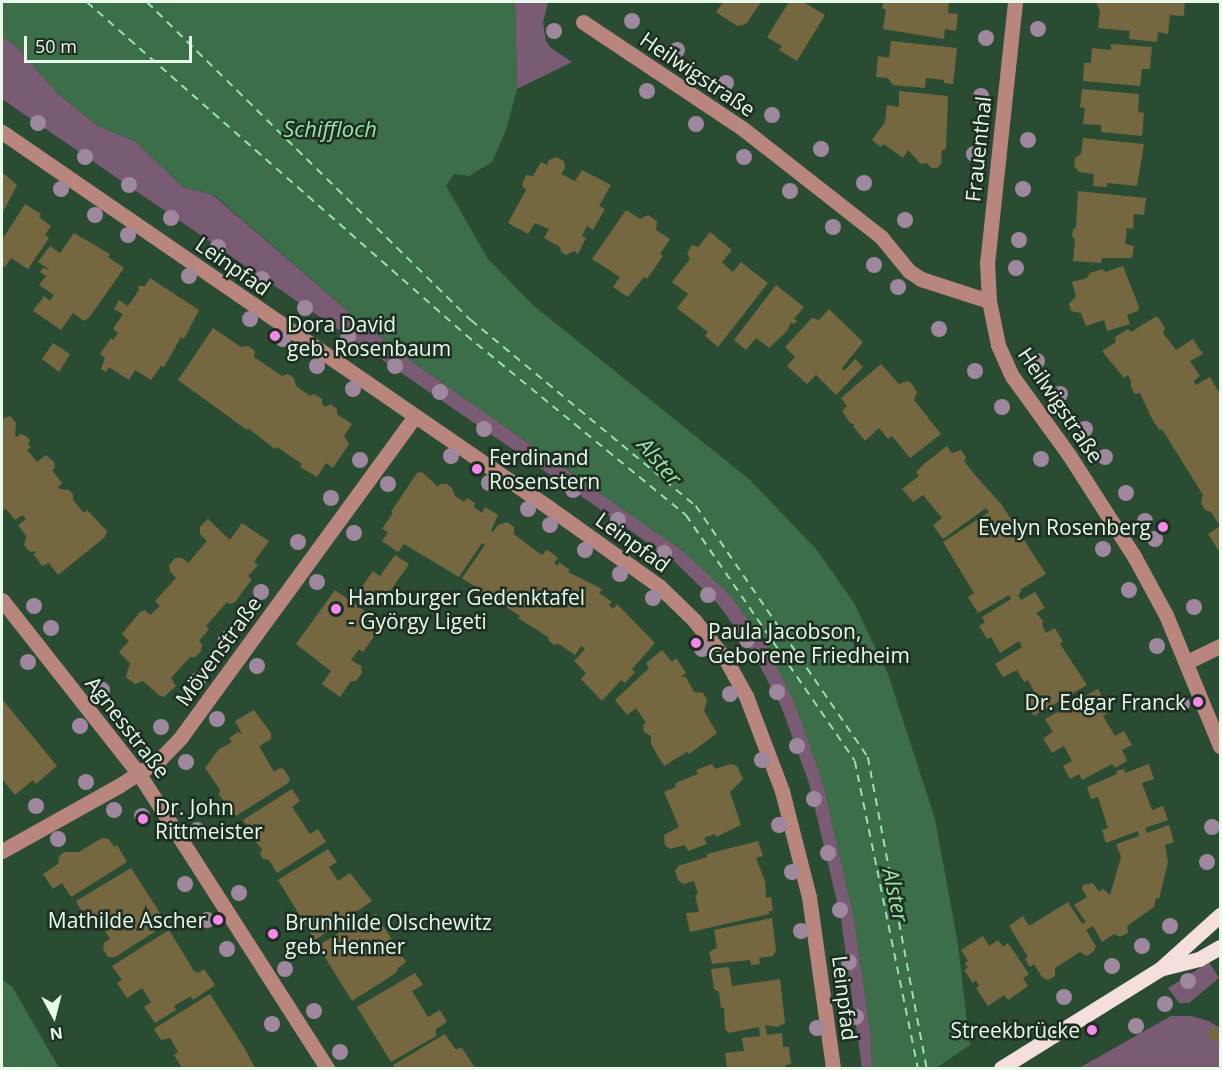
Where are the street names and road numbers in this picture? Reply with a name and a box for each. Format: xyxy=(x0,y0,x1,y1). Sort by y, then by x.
street label: Heilwigstraße xyxy=(636,26,760,122)
street label: Frauenthal xyxy=(960,95,996,203)
street label: Leinpfad xyxy=(191,231,275,301)
street label: Heilwigstraße xyxy=(1013,343,1109,467)
street label: Leinpfad xyxy=(591,507,675,577)
street label: Mövenstraße xyxy=(170,591,266,711)
street label: Agnesstraße xyxy=(81,671,175,783)
street label: Leinpfad xyxy=(827,954,863,1042)

